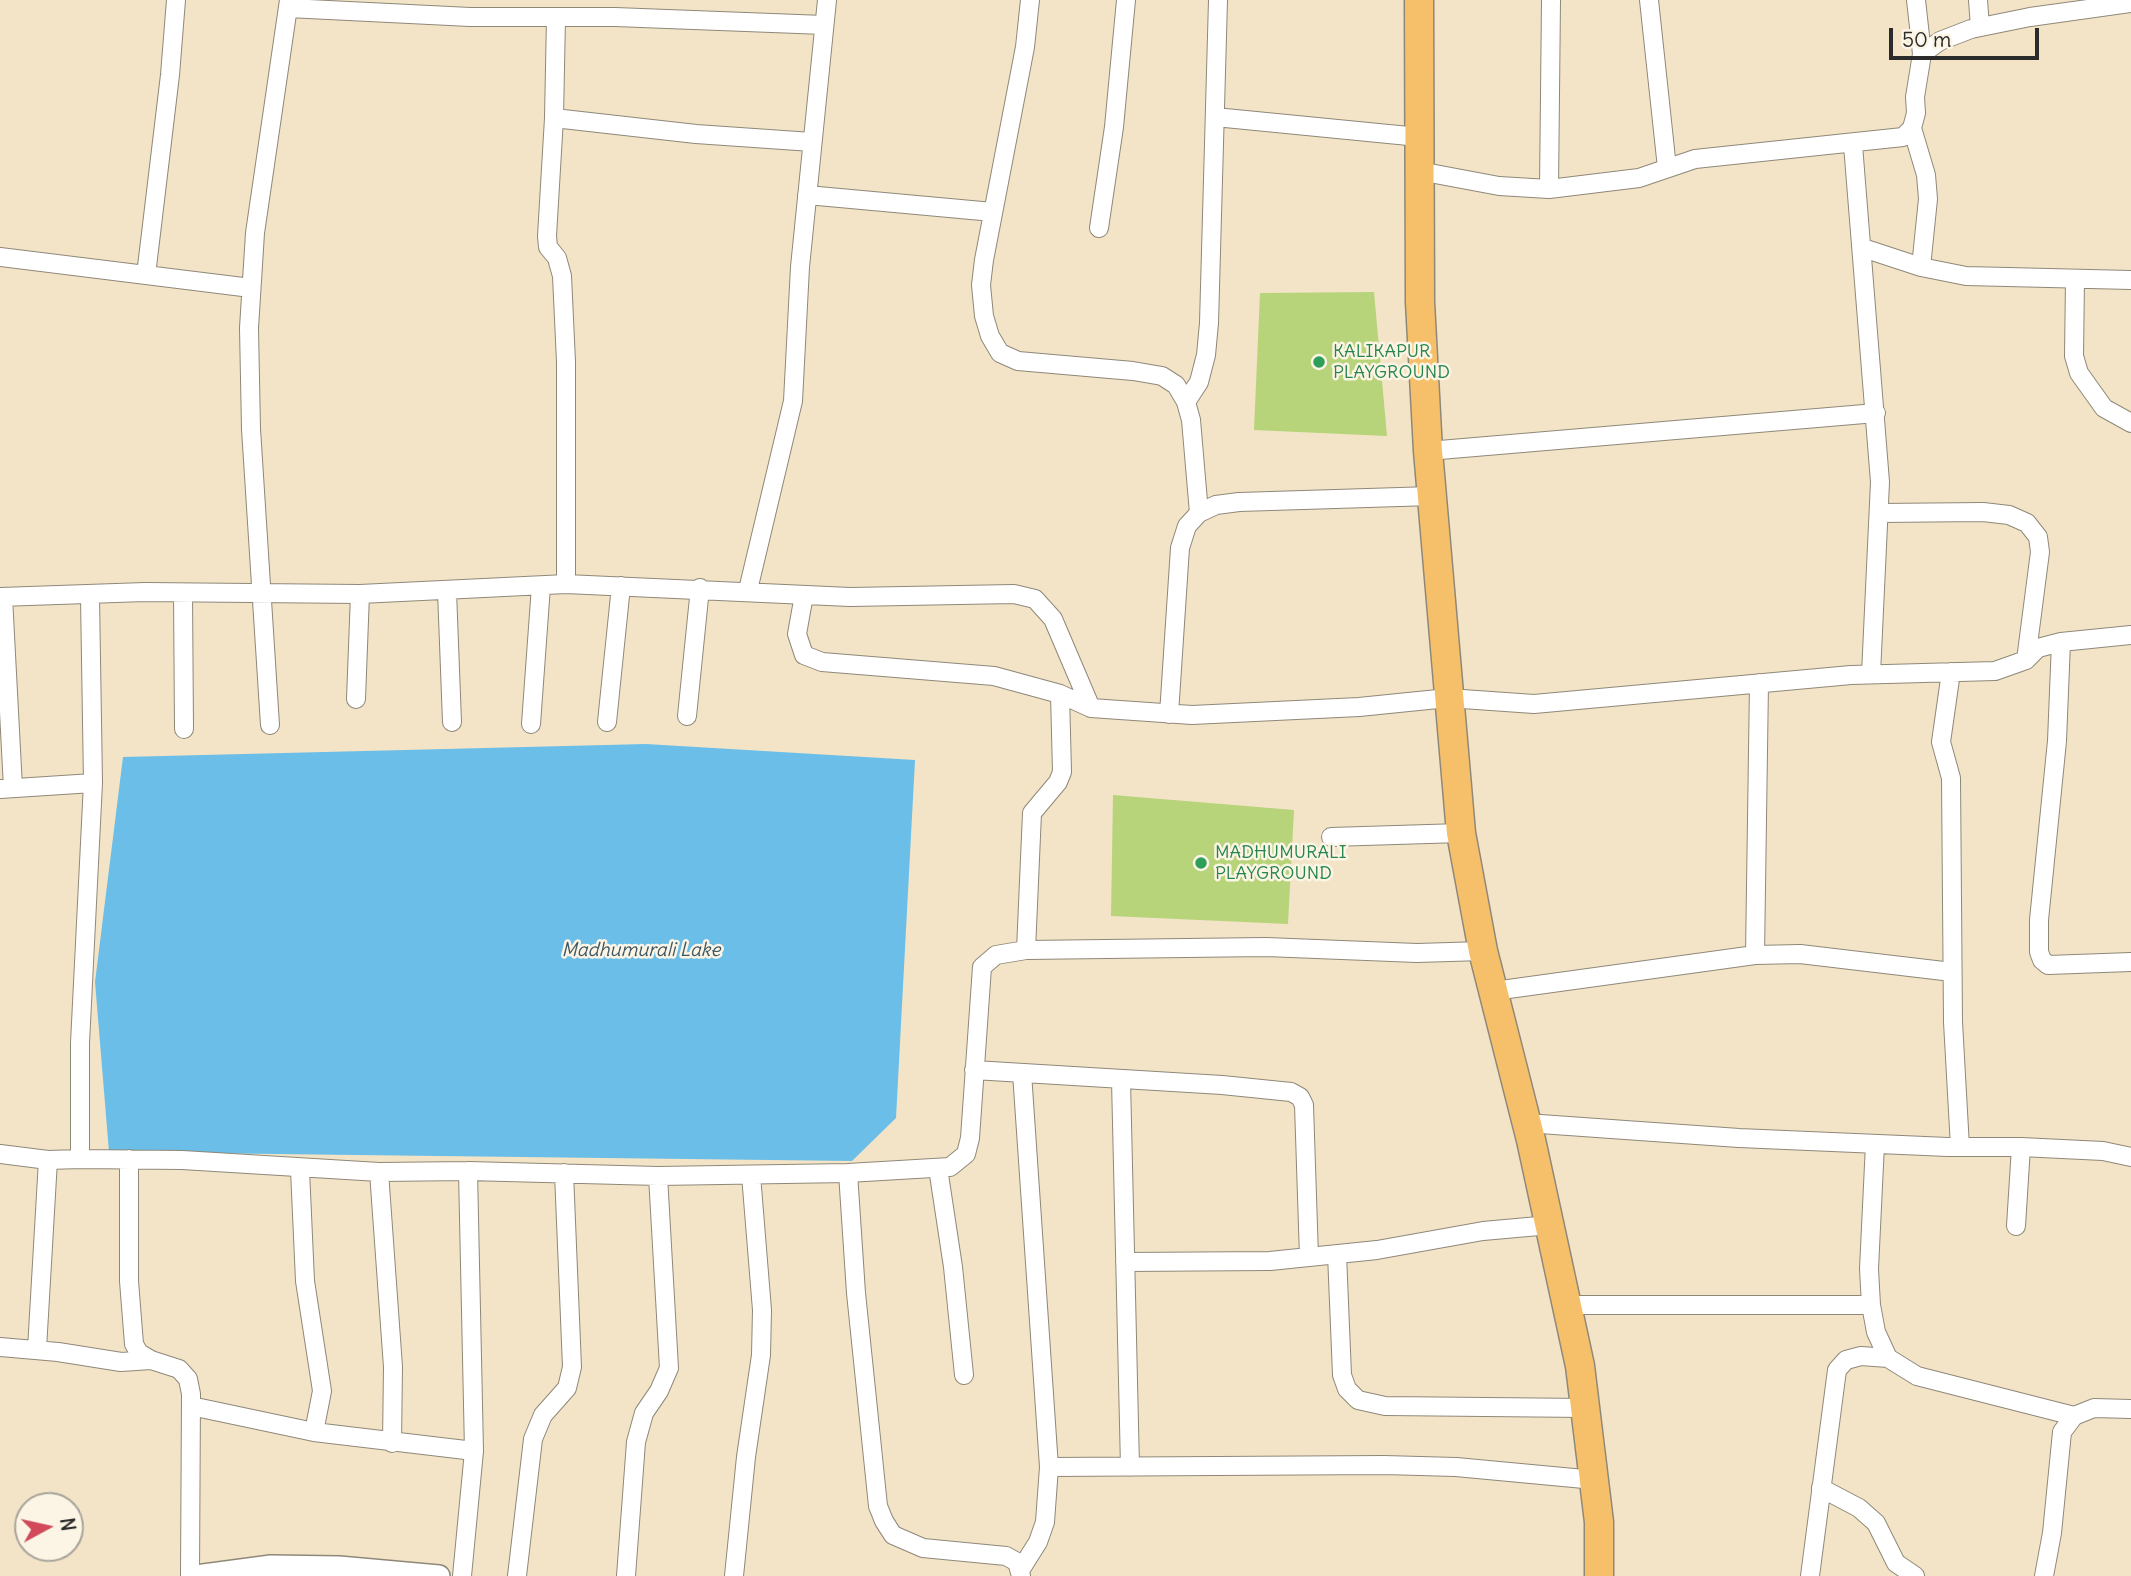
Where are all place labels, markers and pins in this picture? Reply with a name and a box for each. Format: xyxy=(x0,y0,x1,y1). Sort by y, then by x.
place label: KALIKAPUR PLAYGROUND xyxy=(1333,341,1450,384)
marker: KALIKAPUR PLAYGROUND xyxy=(1311,354,1327,370)
place label: MADHUMURALI PLAYGROUND xyxy=(1215,842,1347,884)
marker: MADHUMURALI PLAYGROUND xyxy=(1193,855,1209,871)

